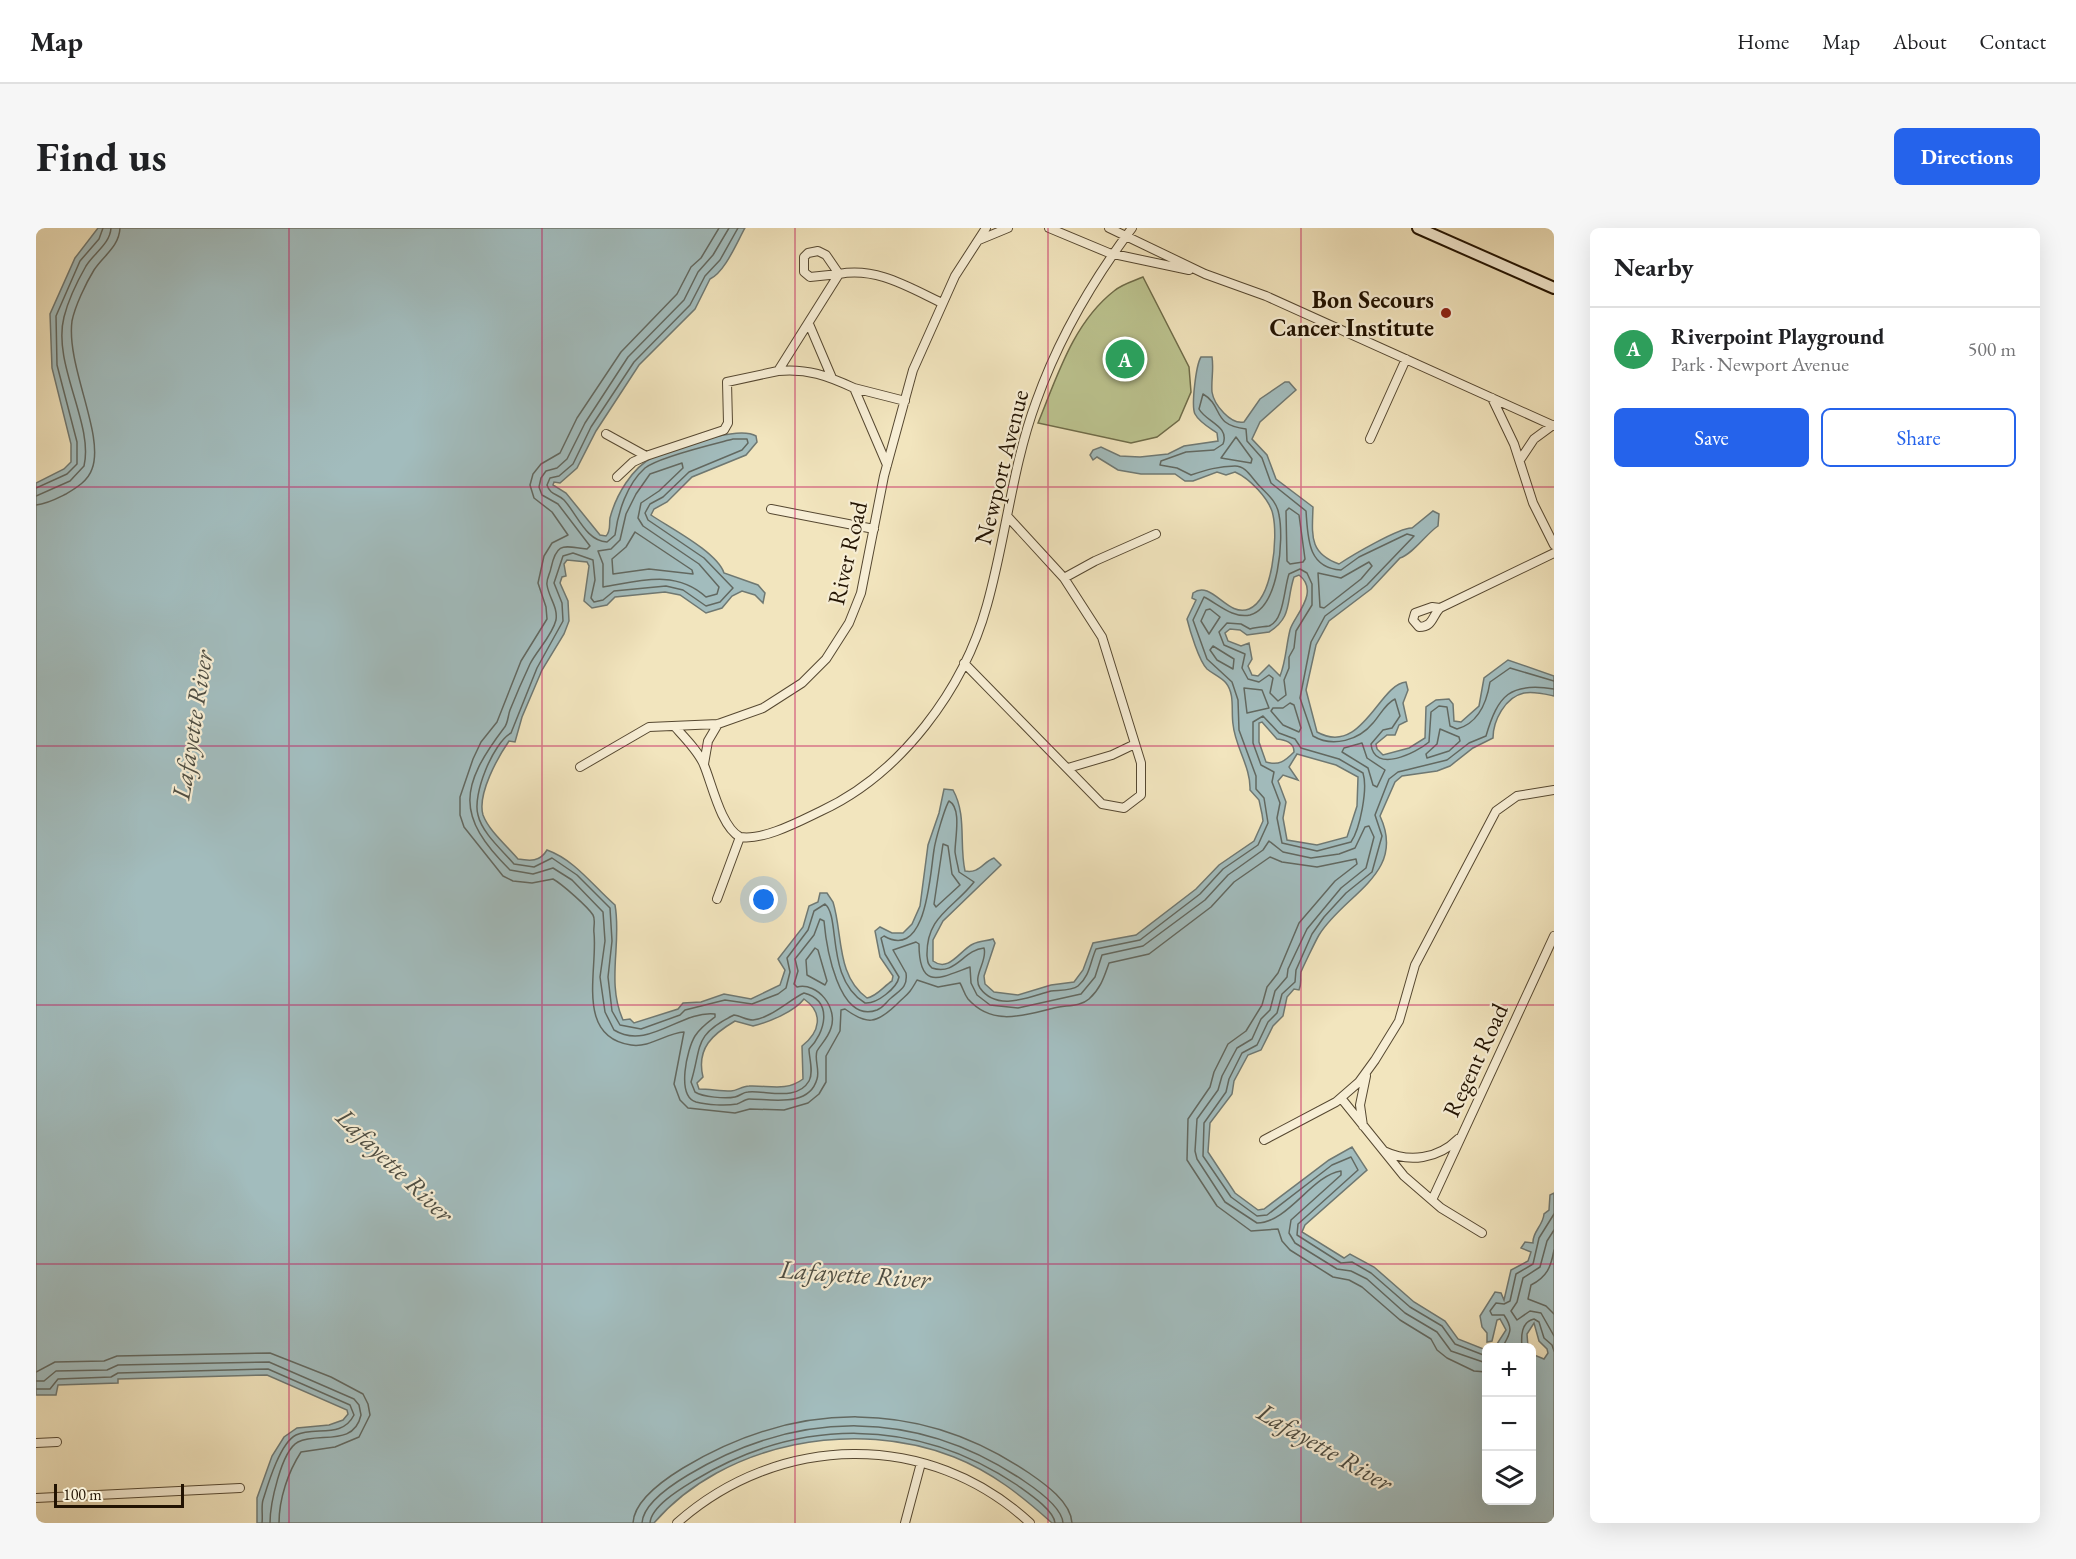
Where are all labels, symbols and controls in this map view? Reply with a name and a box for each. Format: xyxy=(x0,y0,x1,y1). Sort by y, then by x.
text: Map xyxy=(30,23,83,59)
text: Home xyxy=(1737,28,1789,55)
text: Map xyxy=(1822,28,1860,55)
text: About xyxy=(1893,28,1946,55)
text: Contact xyxy=(1979,28,2046,55)
button: Directions xyxy=(1894,128,2040,185)
text: Find us xyxy=(36,129,167,184)
text: Nearby xyxy=(1614,250,1694,284)
place label: Bon Secours Cancer Institute xyxy=(1270,284,1434,343)
marker: Bon Secours Cancer Institute xyxy=(1439,306,1453,320)
text: Riverpoint Playground xyxy=(1671,322,1884,351)
pin: A xyxy=(1106,336,1144,382)
text: A xyxy=(1626,336,1641,362)
text: 500 m xyxy=(1968,336,2016,362)
text: Park · Newport Avenue xyxy=(1671,351,1849,377)
street label: Newport Avenue xyxy=(967,386,1035,548)
button: Save xyxy=(1614,408,1809,467)
button: Share xyxy=(1821,408,2016,467)
street label: River Road xyxy=(820,497,874,608)
water label: Lafayette River xyxy=(163,647,221,803)
your location xyxy=(749,885,778,914)
street label: Regent Road xyxy=(1435,998,1515,1122)
water label: Lafayette River xyxy=(328,1100,462,1230)
water label: Lafayette River xyxy=(778,1252,933,1296)
map controls xyxy=(1482,1343,1536,1505)
button: + xyxy=(1482,1343,1536,1397)
water label: Lafayette River xyxy=(1250,1394,1400,1500)
button: − xyxy=(1482,1397,1536,1451)
button: layers xyxy=(1482,1451,1536,1505)
scale bar xyxy=(54,1481,184,1508)
text: 100 m xyxy=(63,1484,102,1505)

